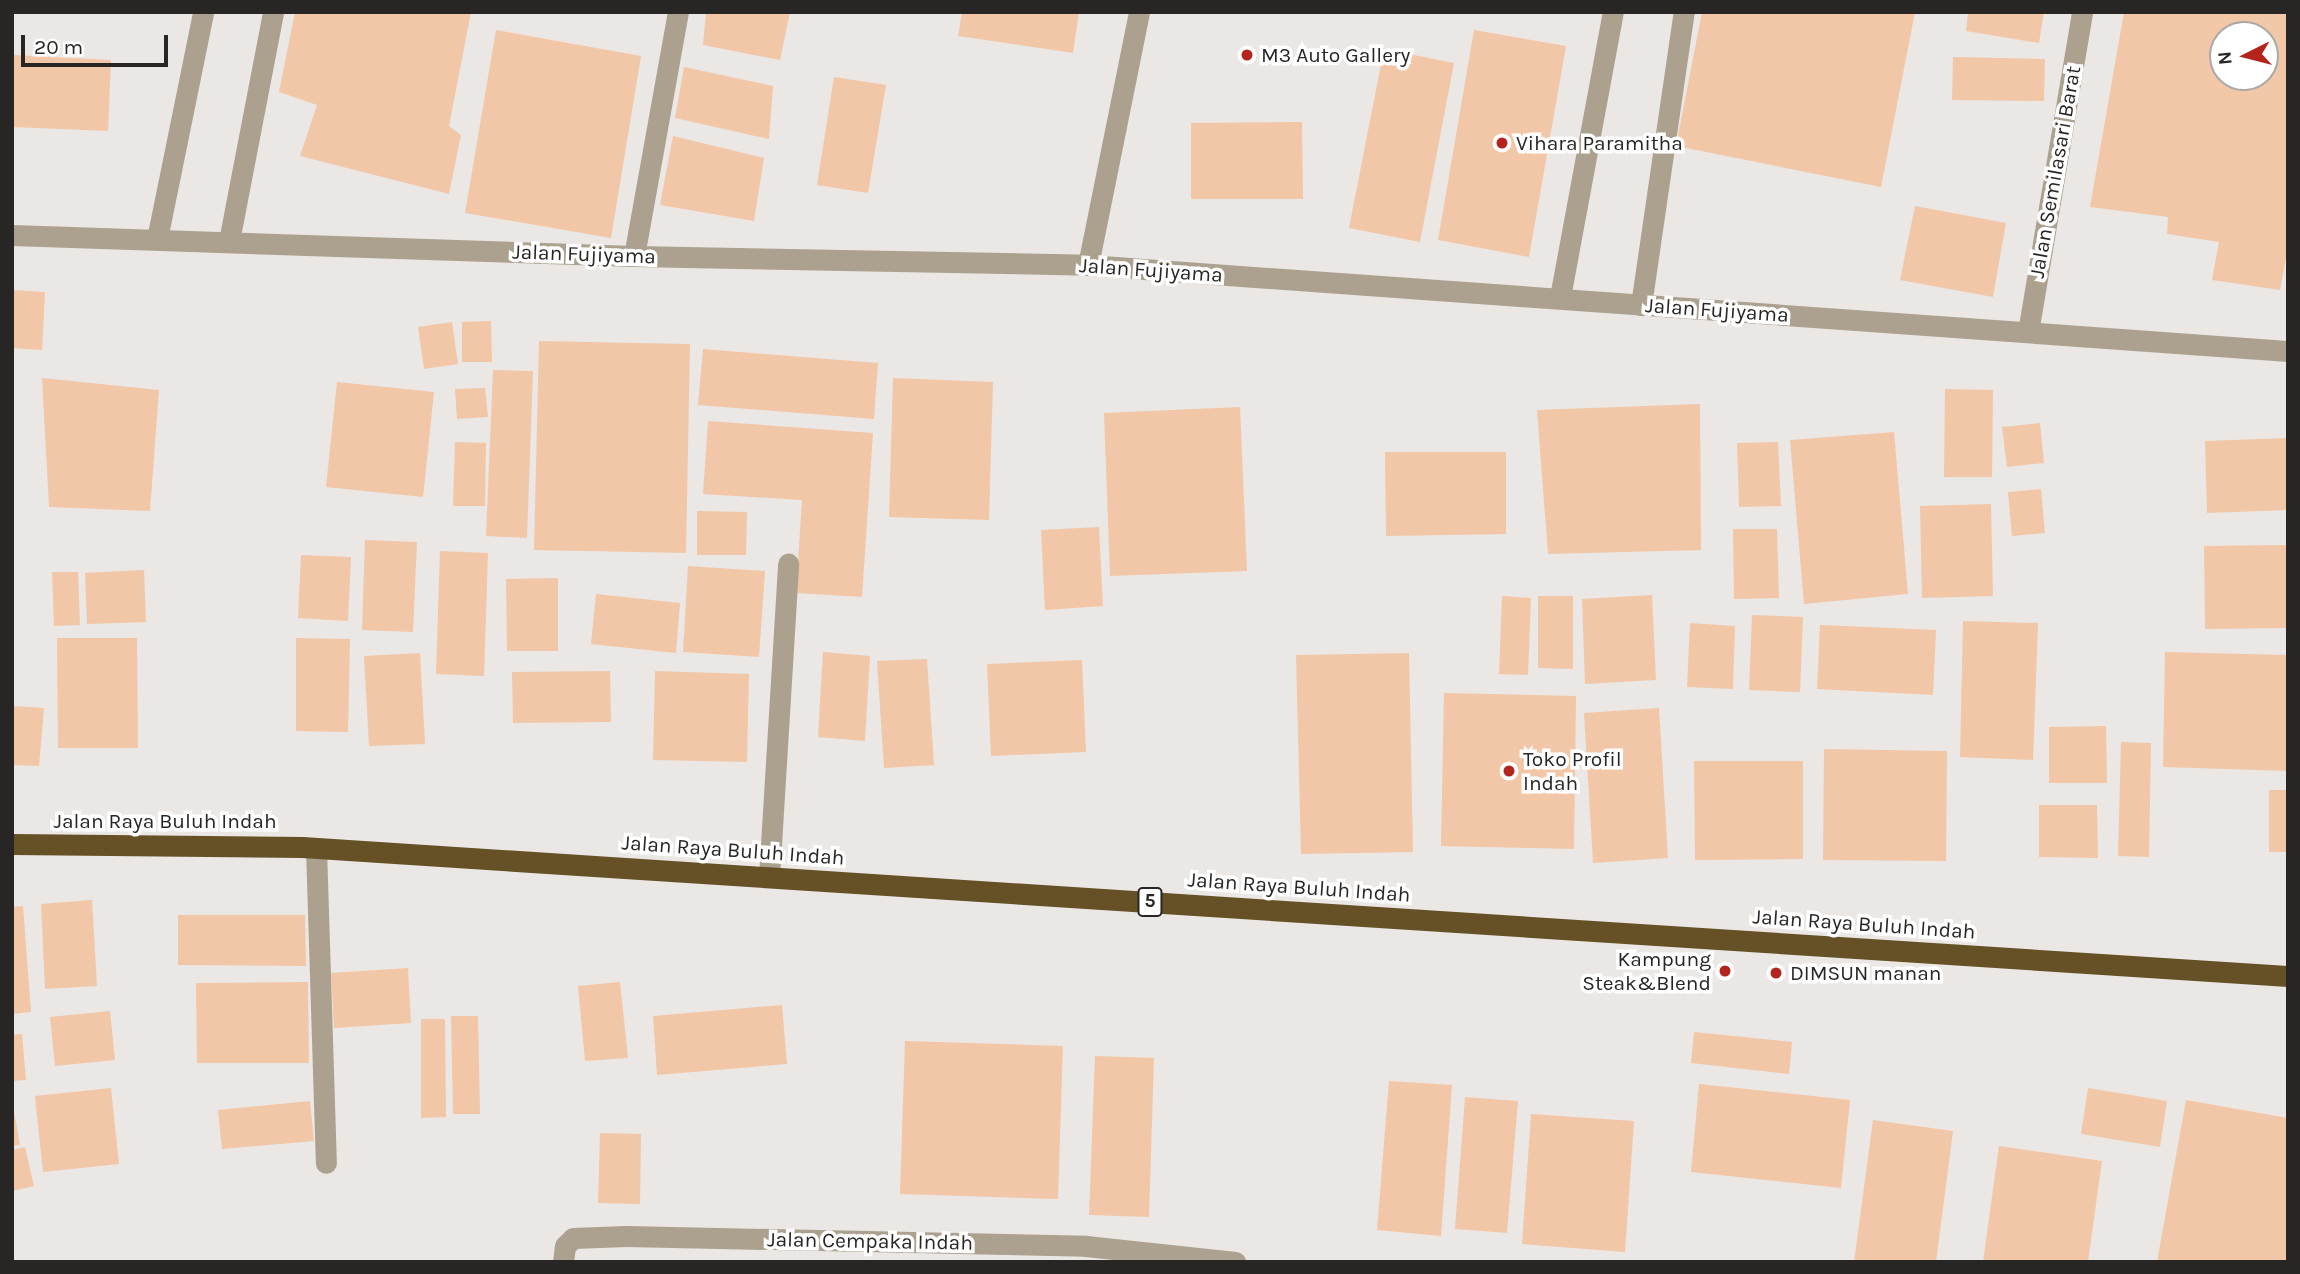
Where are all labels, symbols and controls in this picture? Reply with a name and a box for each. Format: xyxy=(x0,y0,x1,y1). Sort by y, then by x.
scale bar xyxy=(24,21,172,65)
north arrow xyxy=(2209,21,2279,91)
text: 20 m xyxy=(34,35,83,59)
place label: M3 Auto Gallery xyxy=(1261,42,1410,68)
marker: M3 Auto Gallery xyxy=(1239,47,1255,63)
text: N xyxy=(2213,50,2237,66)
street label: Jalan Semilasari Barat xyxy=(2024,64,2086,280)
place label: Vihara Paramitha xyxy=(1516,130,1683,156)
marker: Vihara Paramitha xyxy=(1494,135,1510,151)
street label: Jalan Fujiyama xyxy=(512,239,656,269)
street label: Jalan Fujiyama xyxy=(1078,252,1224,288)
street label: Jalan Fujiyama xyxy=(1644,292,1790,328)
place label: Toko Profil Indah xyxy=(1523,746,1622,796)
marker: Toko Profil Indah xyxy=(1501,763,1517,779)
street label: Jalan Raya Buluh Indah xyxy=(53,808,277,834)
street label: Jalan Raya Buluh Indah xyxy=(621,830,845,870)
street label: Jalan Raya Buluh Indah xyxy=(1187,867,1411,907)
road number: 5 xyxy=(1136,887,1164,918)
street label: Jalan Raya Buluh Indah xyxy=(1752,904,1976,944)
place label: Kampung Steak&Blend xyxy=(1582,946,1711,996)
place label: DIMSUN manan xyxy=(1790,960,1941,986)
marker: Kampung Steak&Blend xyxy=(1717,963,1733,979)
marker: DIMSUN manan xyxy=(1768,965,1784,981)
street label: Jalan Cempaka Indah xyxy=(767,1227,973,1255)

